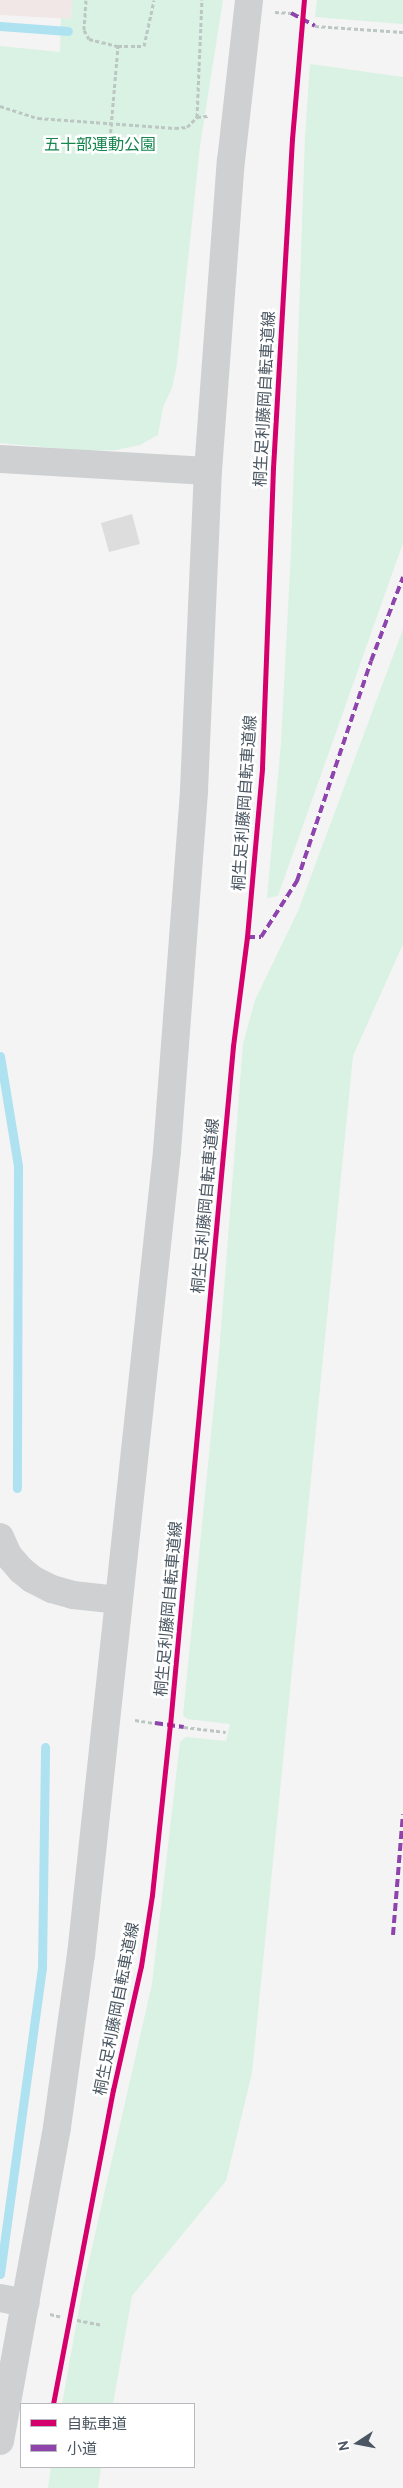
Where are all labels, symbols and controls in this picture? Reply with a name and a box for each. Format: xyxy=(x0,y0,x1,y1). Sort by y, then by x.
park label: 五十部運動公園 xyxy=(44,135,156,155)
street label: 桐生足利藤岡自転車道線 xyxy=(251,311,279,487)
street label: 桐生足利藤岡自転車道線 xyxy=(229,715,261,891)
street label: 桐生足利藤岡自転車道線 xyxy=(189,1117,223,1295)
street label: 桐生足利藤岡自転車道線 xyxy=(152,1520,186,1698)
street label: 桐生足利藤岡自転車道線 xyxy=(91,1921,143,2097)
legend xyxy=(20,2403,195,2468)
text: 自転車道 xyxy=(67,2415,127,2433)
north arrow xyxy=(333,2418,383,2468)
text: N xyxy=(333,2439,353,2452)
text: 小道 xyxy=(67,2440,97,2458)

